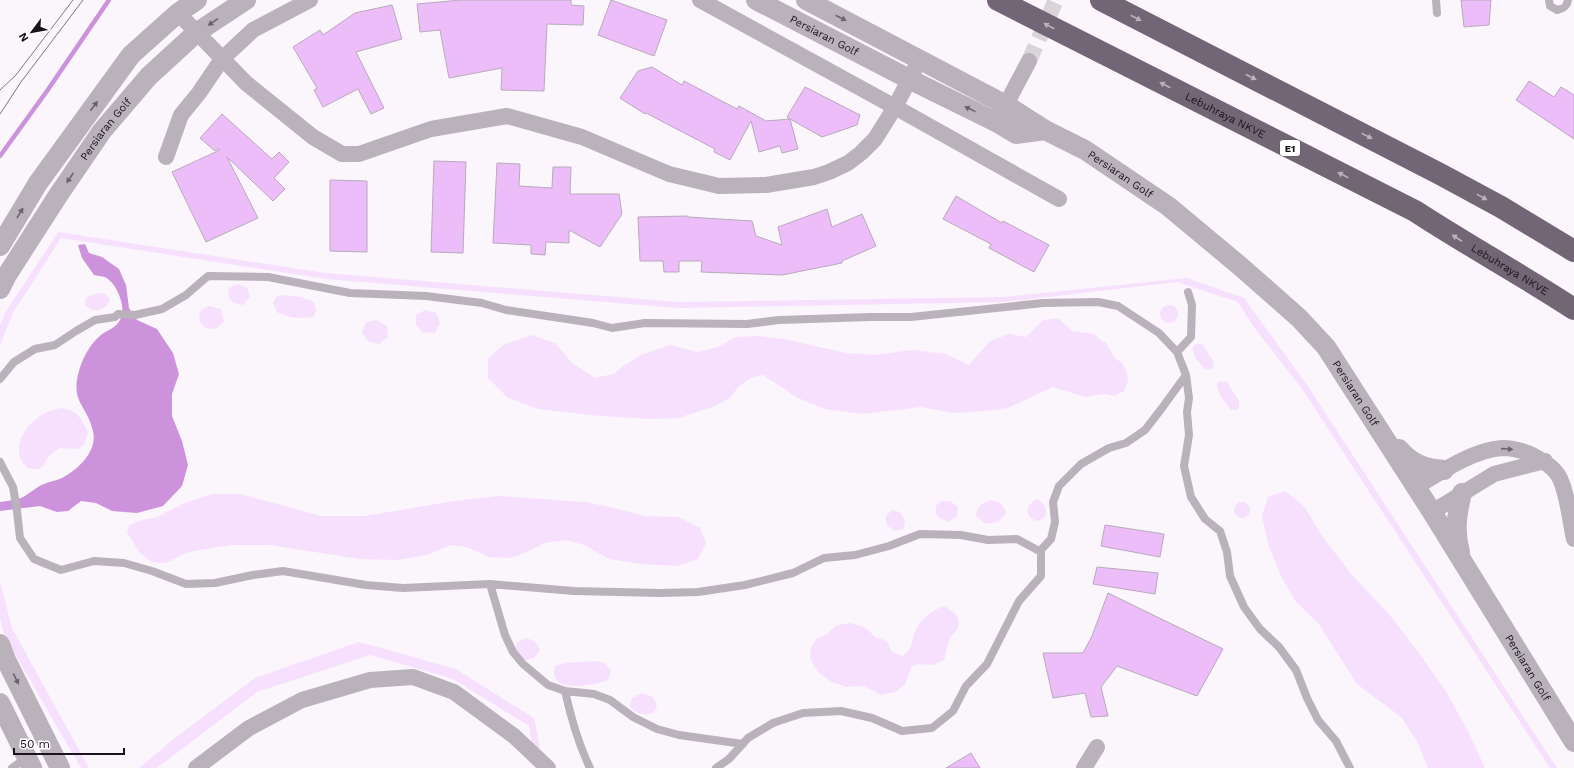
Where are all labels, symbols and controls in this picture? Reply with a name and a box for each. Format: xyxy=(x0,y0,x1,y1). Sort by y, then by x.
north arrow xyxy=(12,12,52,52)
street label: Persiaran Golf xyxy=(788,12,862,59)
one-way arrow xyxy=(835,15,846,21)
one-way arrow xyxy=(1130,15,1141,21)
one-way arrow xyxy=(208,18,219,26)
one-way arrow xyxy=(1043,23,1055,29)
text: N xyxy=(16,30,32,44)
one-way arrow xyxy=(1246,74,1257,80)
one-way arrow xyxy=(1159,81,1171,88)
street label: Lebuhraya NKVE xyxy=(1183,89,1268,141)
street label: Persiaran Golf xyxy=(77,95,134,163)
one-way arrow xyxy=(89,100,98,111)
one-way arrow xyxy=(965,106,976,112)
one-way arrow xyxy=(1361,133,1373,139)
road number: E1 xyxy=(1280,140,1300,156)
street label: Persiaran Golf xyxy=(1086,148,1156,201)
one-way arrow xyxy=(1338,172,1349,178)
one-way arrow xyxy=(66,173,74,184)
one-way arrow xyxy=(1476,193,1488,200)
one-way arrow xyxy=(16,208,24,218)
one-way arrow xyxy=(1452,234,1462,242)
street label: Lebuhraya NKVE xyxy=(1469,241,1551,298)
street label: Persiaran Golf xyxy=(1330,358,1382,429)
one-way arrow xyxy=(1501,446,1514,452)
street label: Persiaran Golf xyxy=(1503,632,1554,704)
one-way arrow xyxy=(13,674,19,685)
scale bar xyxy=(14,730,124,756)
text: 50 m xyxy=(20,737,50,751)

